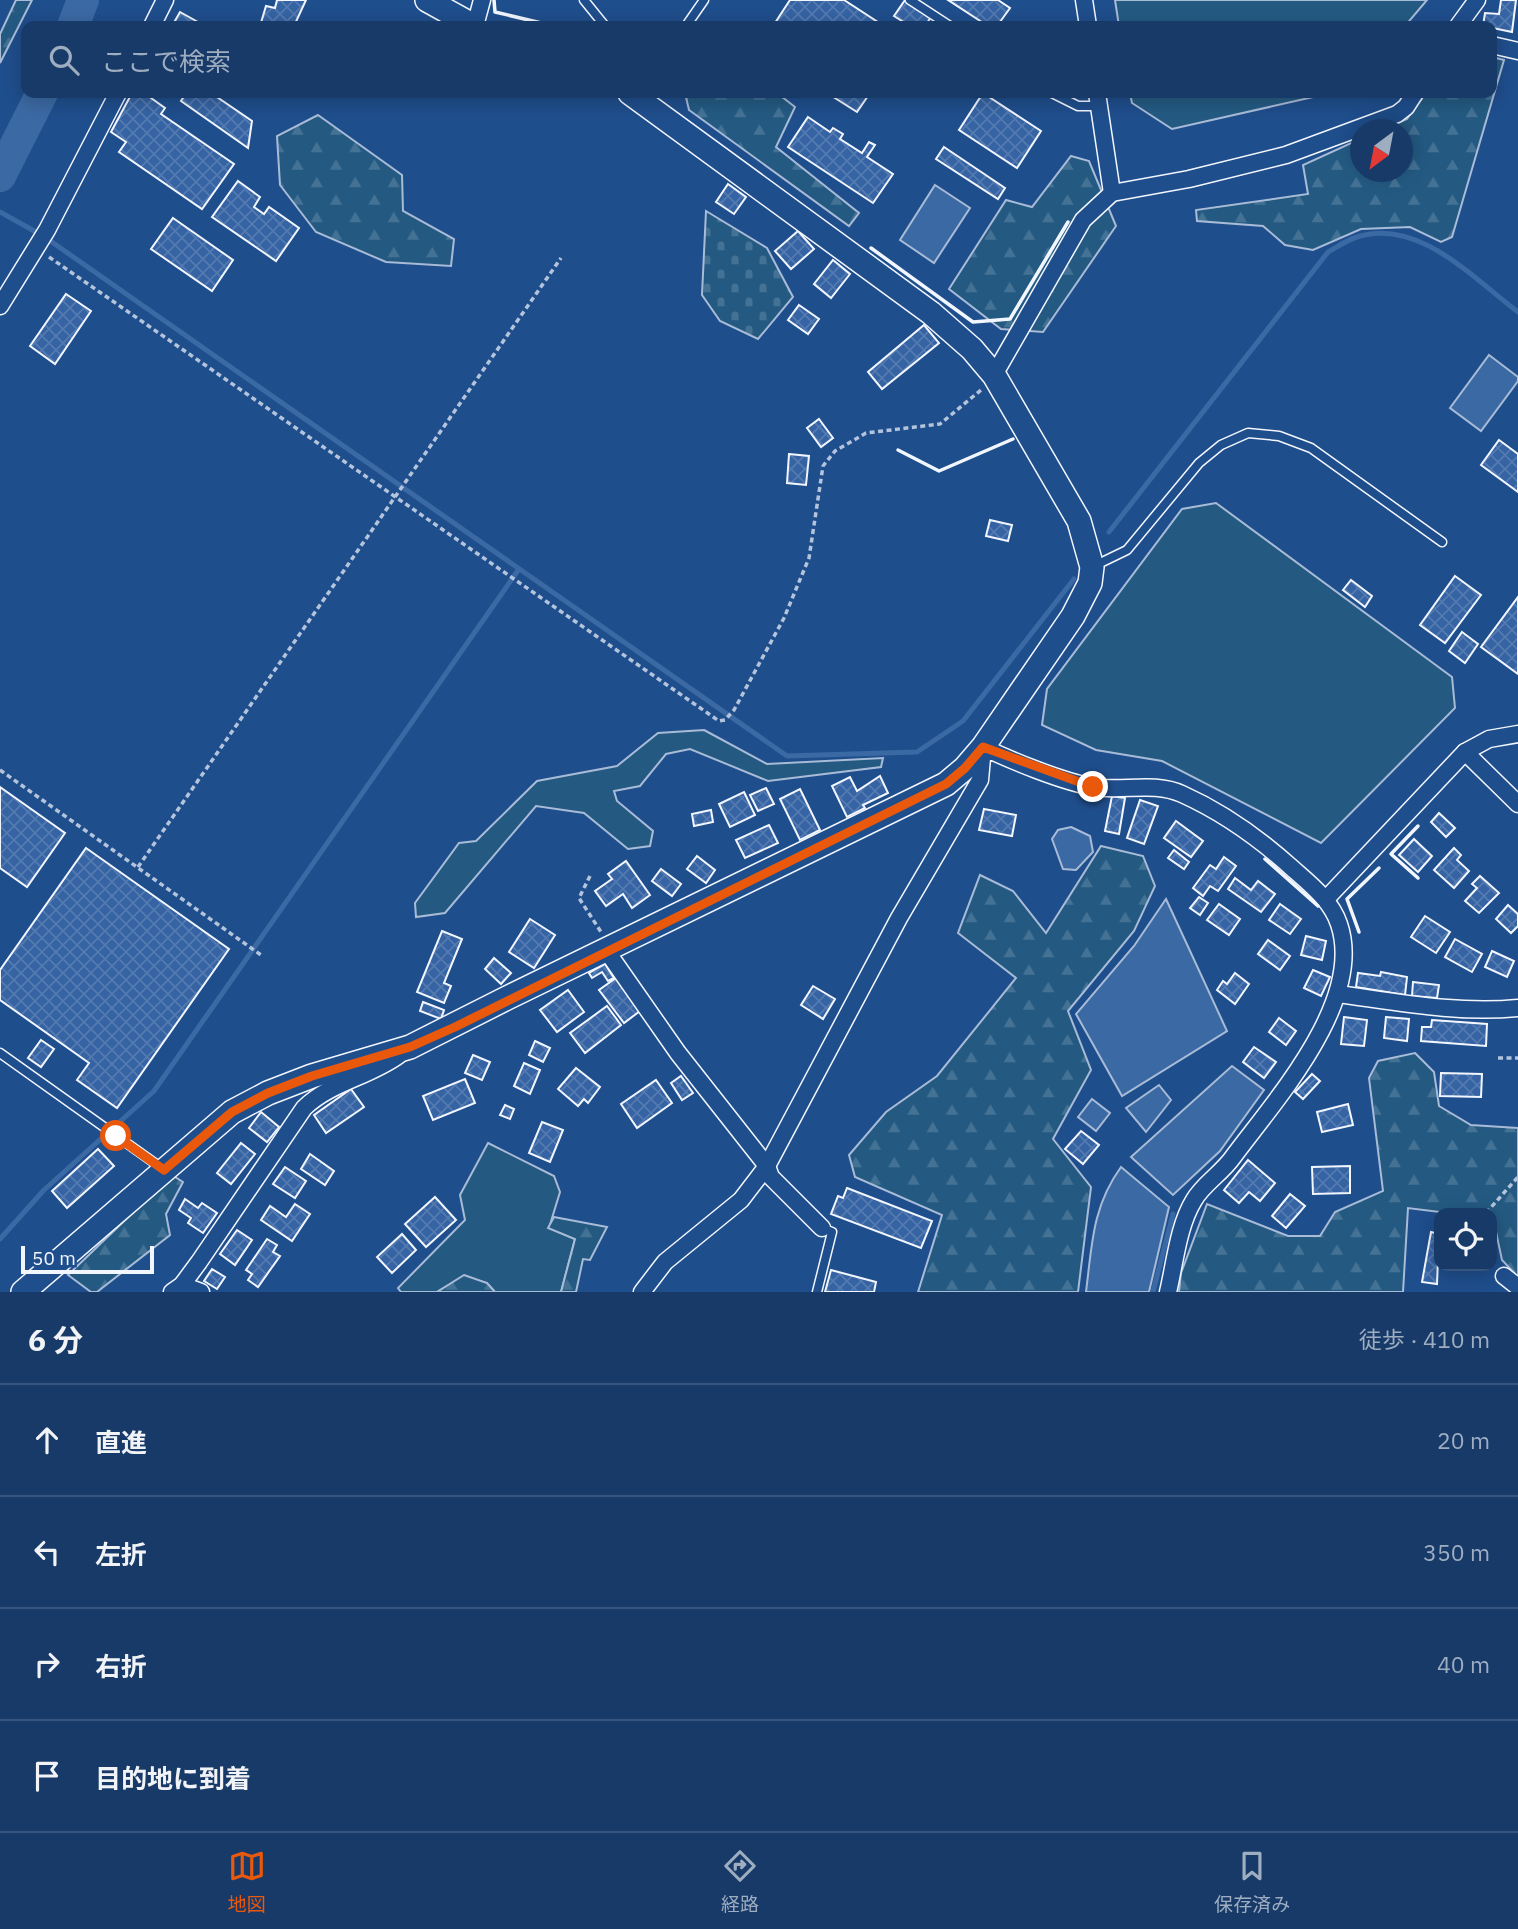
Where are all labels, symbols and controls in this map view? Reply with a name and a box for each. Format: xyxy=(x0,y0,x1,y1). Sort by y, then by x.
search box xyxy=(21,21,1497,98)
icon: search xyxy=(45,41,83,79)
text: ここで検索 xyxy=(101,44,231,78)
north arrow xyxy=(1350,119,1413,182)
route end xyxy=(1077,771,1108,802)
route start xyxy=(100,1120,131,1151)
map controls xyxy=(1434,1208,1497,1271)
button: locate xyxy=(1434,1208,1497,1271)
scale bar xyxy=(21,1243,154,1275)
text: 50 m xyxy=(32,1246,76,1270)
text: 6 分 xyxy=(28,1320,83,1359)
text: 徒歩 · 410 m xyxy=(1359,1324,1490,1354)
icon: ahead xyxy=(28,1421,66,1459)
text: 直進 xyxy=(95,1425,147,1459)
text: 20 m xyxy=(1437,1425,1490,1455)
icon: left xyxy=(28,1533,66,1571)
text: 左折 xyxy=(95,1537,147,1571)
text: 350 m xyxy=(1423,1537,1490,1567)
icon: right xyxy=(28,1645,66,1683)
text: 右折 xyxy=(95,1649,147,1683)
text: 40 m xyxy=(1437,1649,1490,1679)
icon: arrive xyxy=(28,1757,66,1795)
text: 目的地に到着 xyxy=(95,1761,251,1795)
tab: 地図 xyxy=(228,1847,266,1916)
tab: 経路 xyxy=(721,1847,759,1916)
tab: 保存済み xyxy=(1214,1847,1290,1916)

